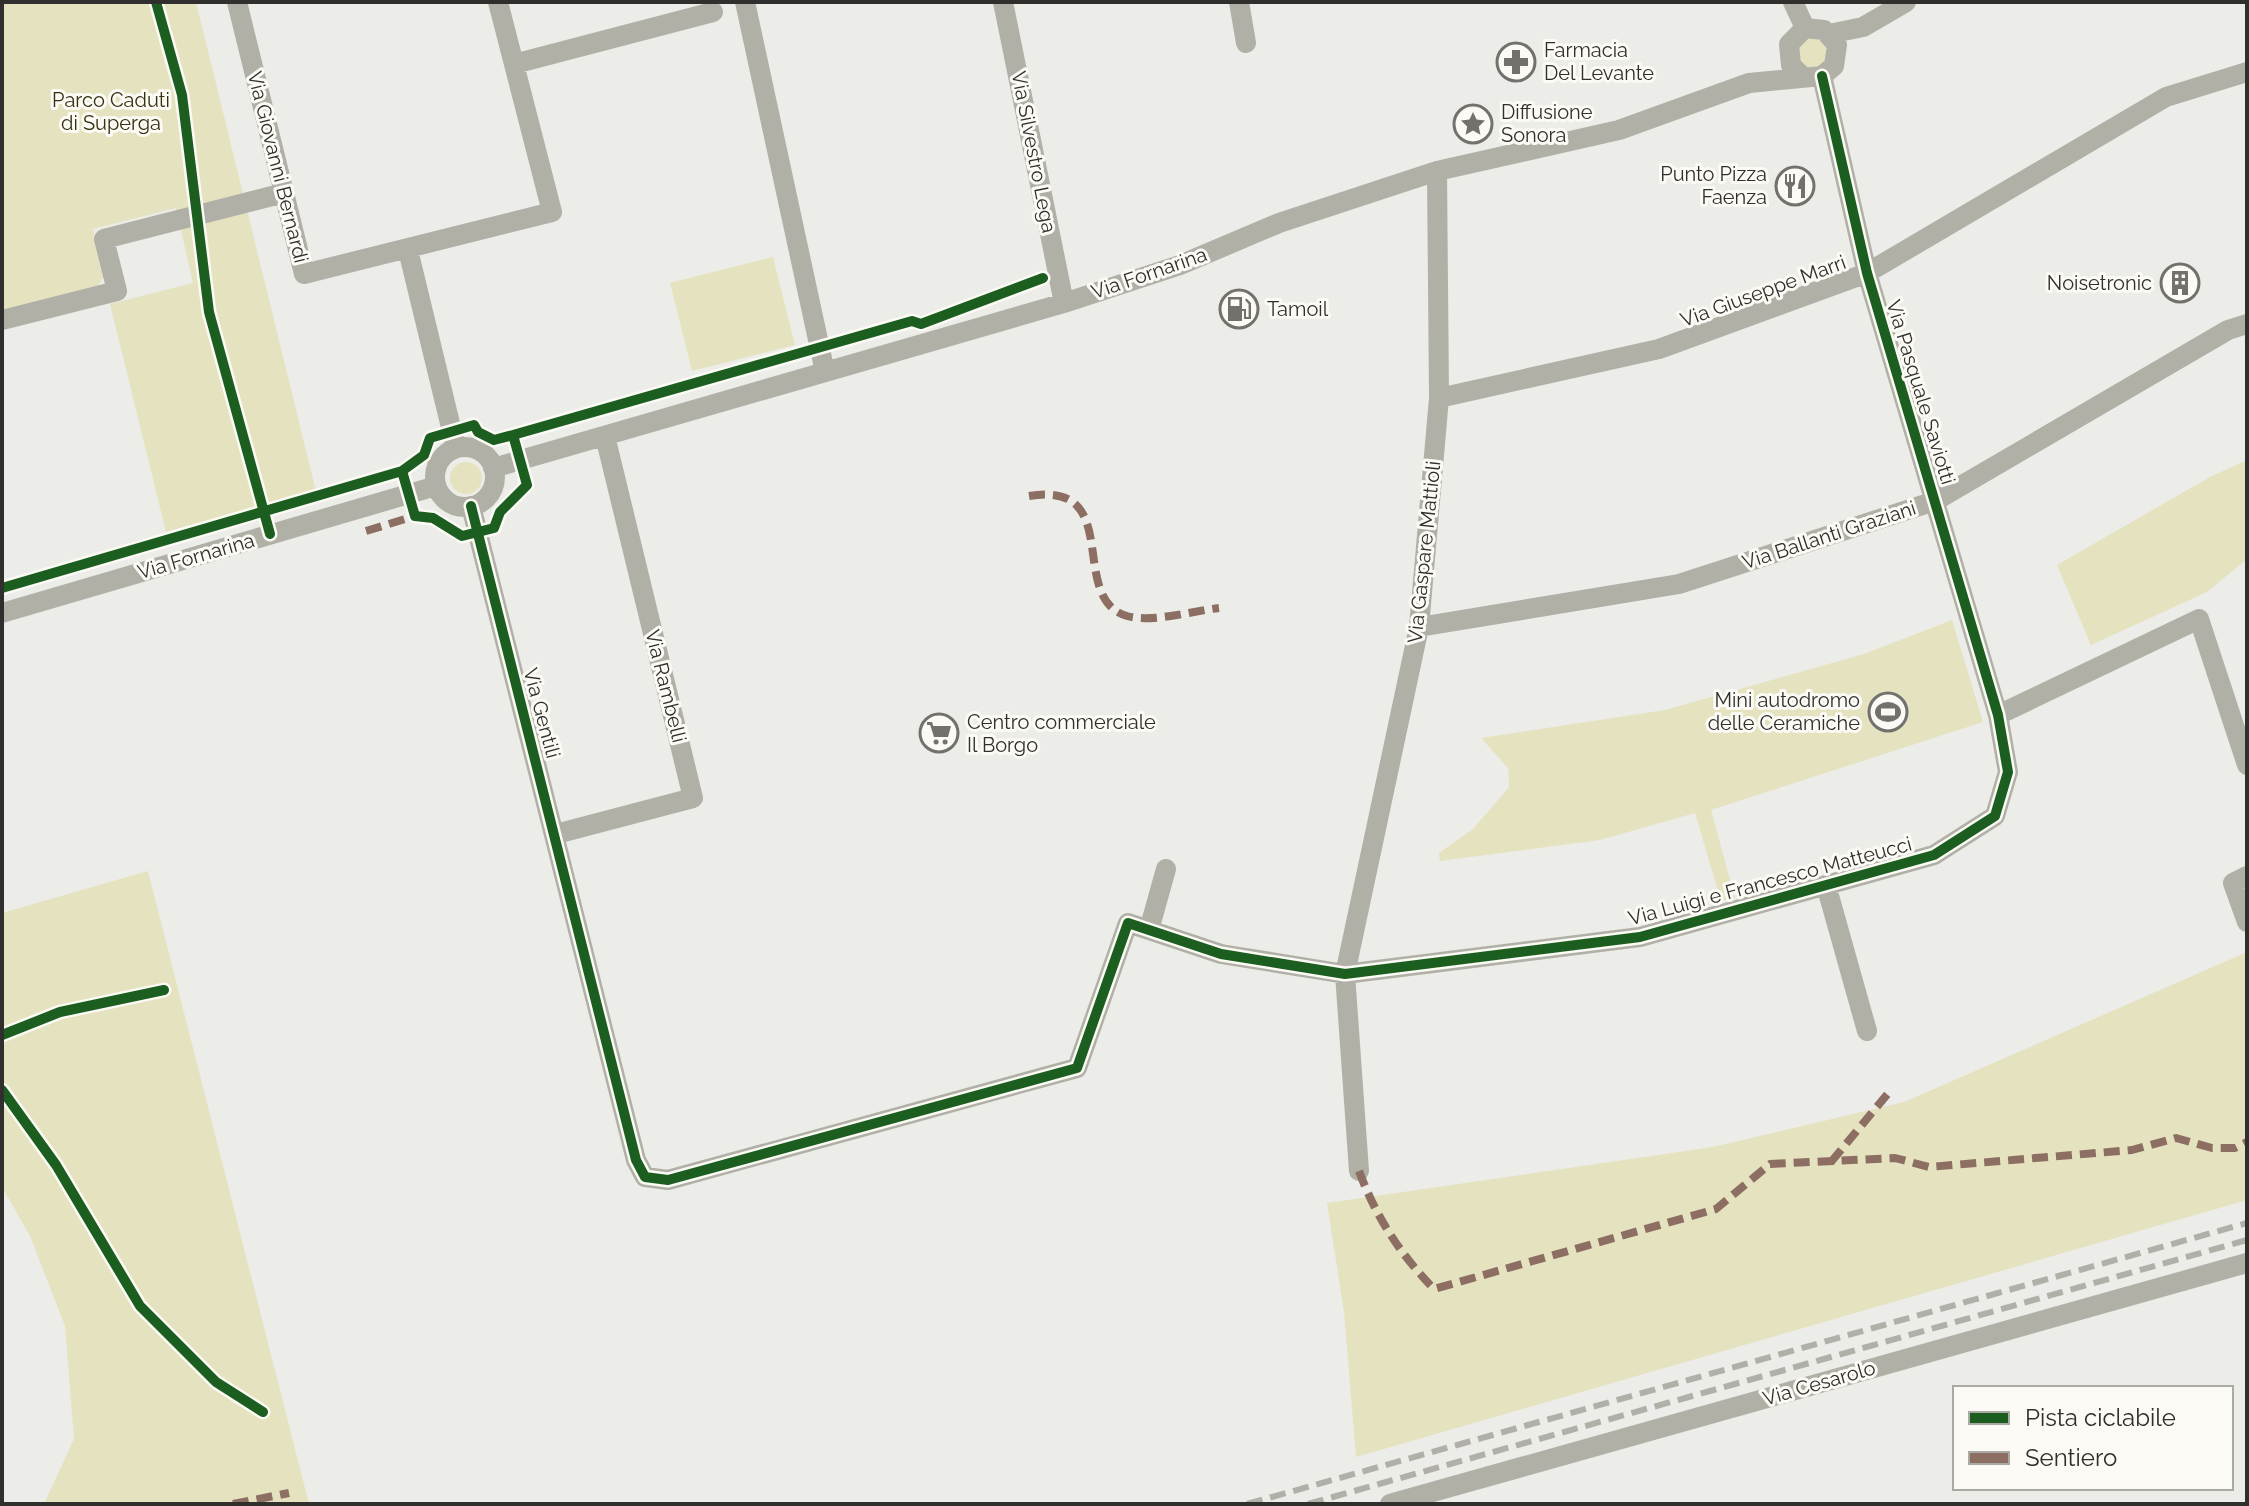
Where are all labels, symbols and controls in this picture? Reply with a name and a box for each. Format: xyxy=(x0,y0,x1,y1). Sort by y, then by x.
place label: Farmacia Del Levante xyxy=(1544,38,1654,85)
pharmacy icon: Farmacia Del Levante xyxy=(1495,41,1537,83)
street label: Via Giovanni Bernardi xyxy=(243,69,313,265)
street label: Via Silvestro Lega xyxy=(1007,69,1061,235)
park label: Parco Caduti di Superga xyxy=(52,88,170,135)
place label: Diffusione Sonora xyxy=(1501,100,1593,147)
place icon: Diffusione Sonora xyxy=(1452,103,1494,145)
place label: Punto Pizza Faenza xyxy=(1660,162,1767,209)
restaurant icon: Punto Pizza Faenza xyxy=(1774,165,1816,207)
street label: Via Fornarina xyxy=(1088,242,1210,304)
street label: Via Giuseppe Marri xyxy=(1677,250,1849,332)
building icon: Noisetronic xyxy=(2159,262,2201,304)
place label: Noisetronic xyxy=(2047,271,2152,295)
fuel station icon: Tamoil xyxy=(1218,288,1260,330)
place label: Tamoil xyxy=(1267,297,1329,321)
street label: Via Pasquale Saviotti xyxy=(1882,297,1960,487)
street label: Via Gaspare Mattioli xyxy=(1402,460,1446,644)
street label: Via Ballanti Graziani xyxy=(1739,496,1919,574)
street label: Via Fornarina xyxy=(135,528,257,584)
street label: Via Rambelli xyxy=(640,627,692,745)
street label: Via Gentili xyxy=(518,665,566,761)
place label: Mini autodromo delle Ceramiche xyxy=(1708,688,1860,735)
sports icon: Mini autodromo delle Ceramiche xyxy=(1867,691,1909,733)
place label: Centro commerciale Il Borgo xyxy=(967,710,1156,757)
supermarket icon: Centro commerciale Il Borgo xyxy=(918,712,960,754)
street label: Via Luigi e Francesco Matteucci xyxy=(1626,832,1914,930)
street label: Via Cesarolo xyxy=(1760,1355,1878,1411)
legend xyxy=(1953,1386,2233,1490)
text: Pista ciclabile xyxy=(2025,1403,2176,1432)
text: Sentiero xyxy=(2025,1443,2117,1472)

